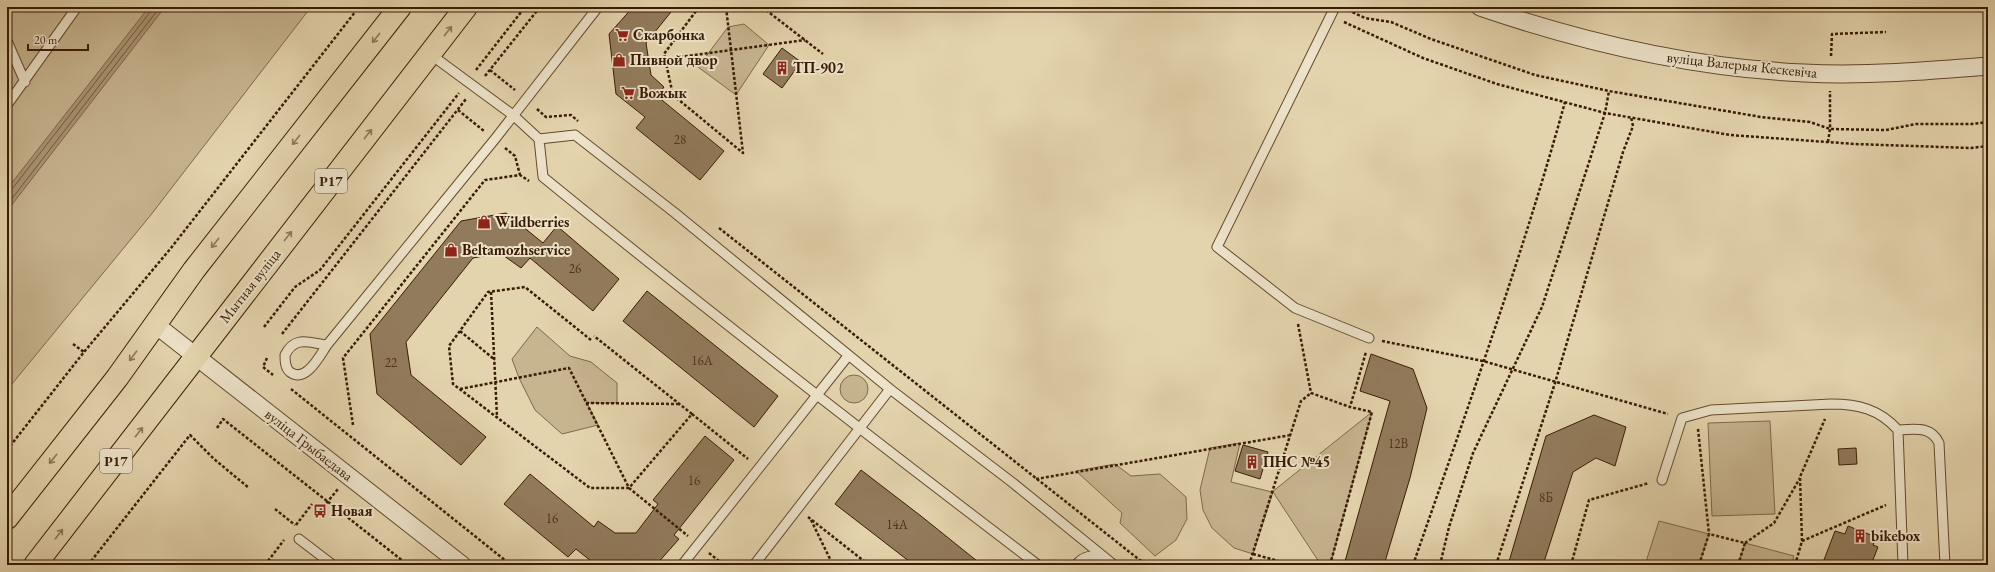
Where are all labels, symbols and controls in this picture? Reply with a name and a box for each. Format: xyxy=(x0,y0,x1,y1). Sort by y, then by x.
one-way arrow xyxy=(443,25,452,36)
place label: Скарбонка xyxy=(633,25,705,44)
scale bar xyxy=(28,26,88,52)
supermarket icon: Скарбонка xyxy=(614,27,630,43)
text: 20 m xyxy=(34,32,58,48)
one-way arrow xyxy=(371,32,380,43)
street label: вуліца Валерыя Кескевіча xyxy=(1666,47,1818,82)
place label: Пивной двор xyxy=(630,50,717,69)
shop icon: Пивной двор xyxy=(611,52,627,68)
place label: ТП-902 xyxy=(793,58,844,77)
building icon: ТП-902 xyxy=(774,60,790,76)
place label: Вожык xyxy=(639,83,688,102)
supermarket icon: Вожык xyxy=(620,85,636,101)
one-way arrow xyxy=(364,128,372,139)
house number: 28 xyxy=(674,131,686,148)
one-way arrow xyxy=(291,135,300,146)
road number: Р17 xyxy=(315,169,347,193)
place label: Wildberries xyxy=(495,212,570,231)
shop icon: Wildberries xyxy=(476,214,492,230)
one-way arrow xyxy=(284,231,293,242)
one-way arrow xyxy=(211,237,220,248)
place label: Beltamozhservice xyxy=(462,240,570,259)
shop icon: Beltamozhservice xyxy=(443,242,459,258)
street label: Мытная вуліца xyxy=(215,245,285,327)
house number: 26 xyxy=(569,260,581,277)
one-way arrow xyxy=(128,350,137,361)
house number: 16А xyxy=(691,352,714,369)
house number: 22 xyxy=(385,354,398,371)
street label: вуліца Грыбаедава xyxy=(261,404,357,485)
one-way arrow xyxy=(134,426,143,437)
house number: 12В xyxy=(1388,435,1408,452)
road number: Р17 xyxy=(100,449,132,473)
place label: ПНС №45 xyxy=(1263,452,1330,471)
one-way arrow xyxy=(49,453,57,464)
building icon: ПНС №45 xyxy=(1244,454,1260,470)
house number: 16 xyxy=(688,472,700,489)
house number: 8Б xyxy=(1539,489,1553,506)
place label: Новая xyxy=(331,501,372,520)
bus stop icon: Новая xyxy=(312,503,328,519)
house number: 16 xyxy=(546,510,558,527)
house number: 14А xyxy=(886,516,909,533)
place label: bikebox xyxy=(1871,526,1921,545)
building icon: bikebox xyxy=(1852,528,1868,544)
one-way arrow xyxy=(54,529,63,540)

